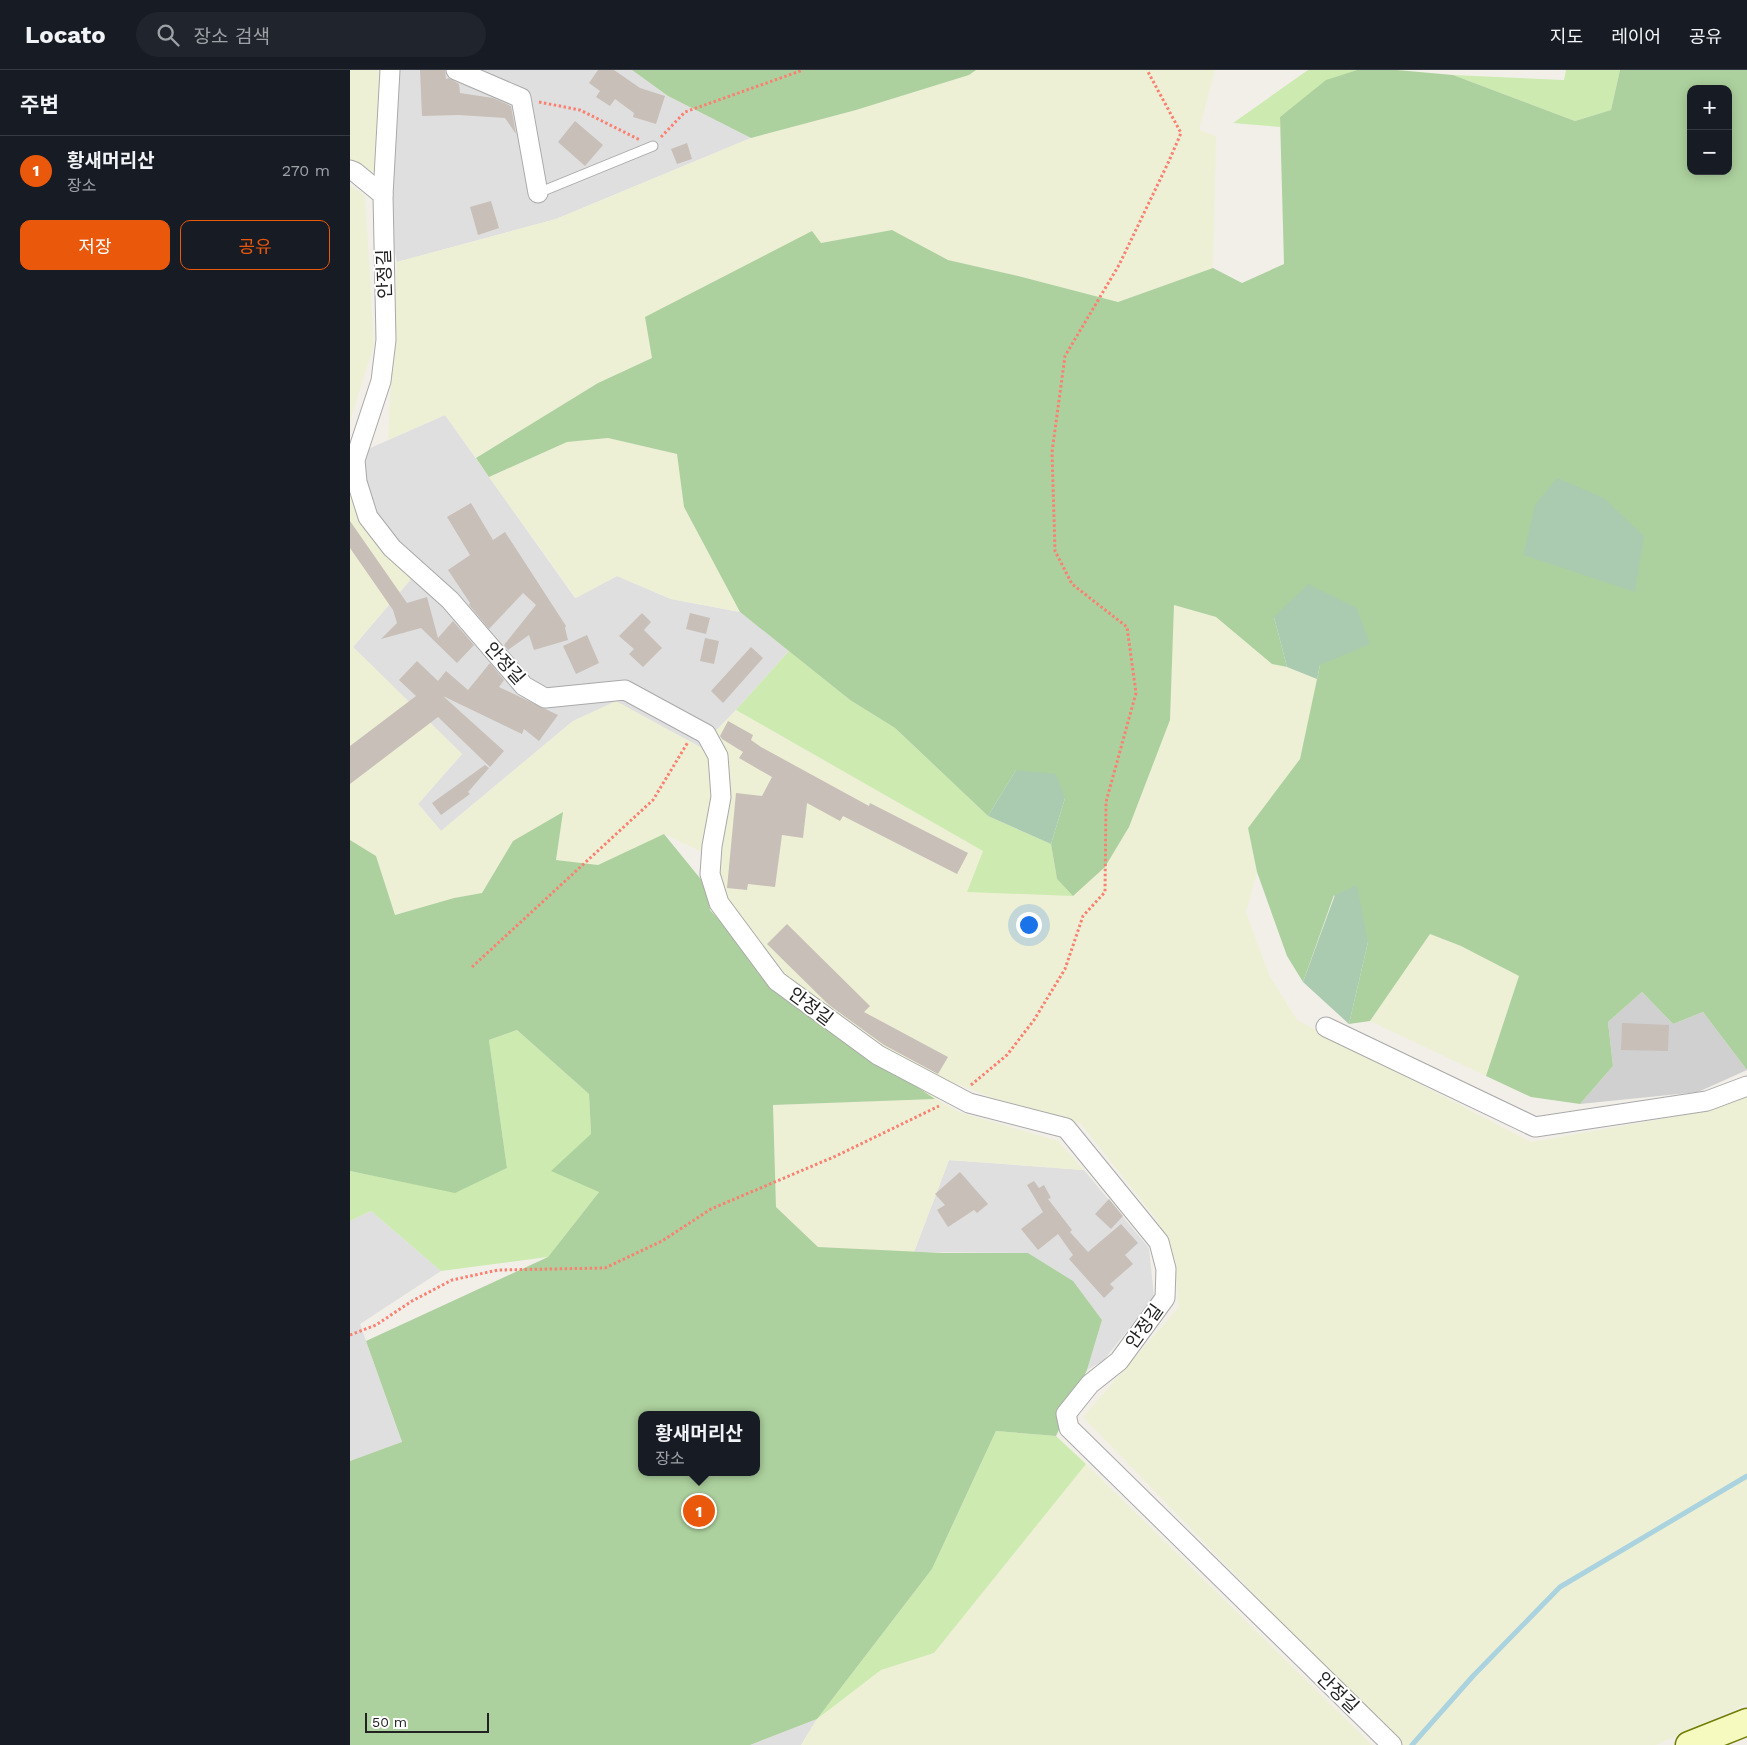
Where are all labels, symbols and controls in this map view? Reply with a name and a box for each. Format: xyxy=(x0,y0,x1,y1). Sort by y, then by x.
search box xyxy=(136,12,486,57)
text: Locato xyxy=(25,21,106,49)
icon: search xyxy=(154,21,182,49)
text: 장소 검색 xyxy=(194,25,270,48)
text: 지도 xyxy=(1550,26,1583,47)
text: 레이어 xyxy=(1611,26,1661,47)
text: 공유 xyxy=(1689,26,1722,47)
map controls xyxy=(1687,85,1732,175)
button: + xyxy=(1687,85,1732,130)
text: 주변 xyxy=(20,92,59,117)
button: − xyxy=(1687,130,1732,175)
text: 황새머리산 xyxy=(67,149,154,172)
text: 1 xyxy=(33,161,39,180)
text: 270 m xyxy=(282,161,330,180)
text: 장소 xyxy=(67,176,96,195)
button: 저장 xyxy=(20,220,170,270)
button: 공유 xyxy=(180,220,330,270)
street label: 안정길 xyxy=(373,249,395,299)
street label: 안정길 xyxy=(481,638,529,688)
your location xyxy=(1016,912,1042,938)
street label: 안정길 xyxy=(785,983,837,1029)
street label: 안정길 xyxy=(1121,1300,1167,1352)
popup xyxy=(638,1411,760,1476)
text: 황새머리산 xyxy=(655,1422,743,1445)
text: 장소 xyxy=(655,1449,685,1468)
pin: 1 xyxy=(683,1492,715,1530)
street label: 안정길 xyxy=(1313,1667,1363,1717)
scale bar xyxy=(365,1710,489,1733)
text: 50 m xyxy=(372,1714,407,1730)

